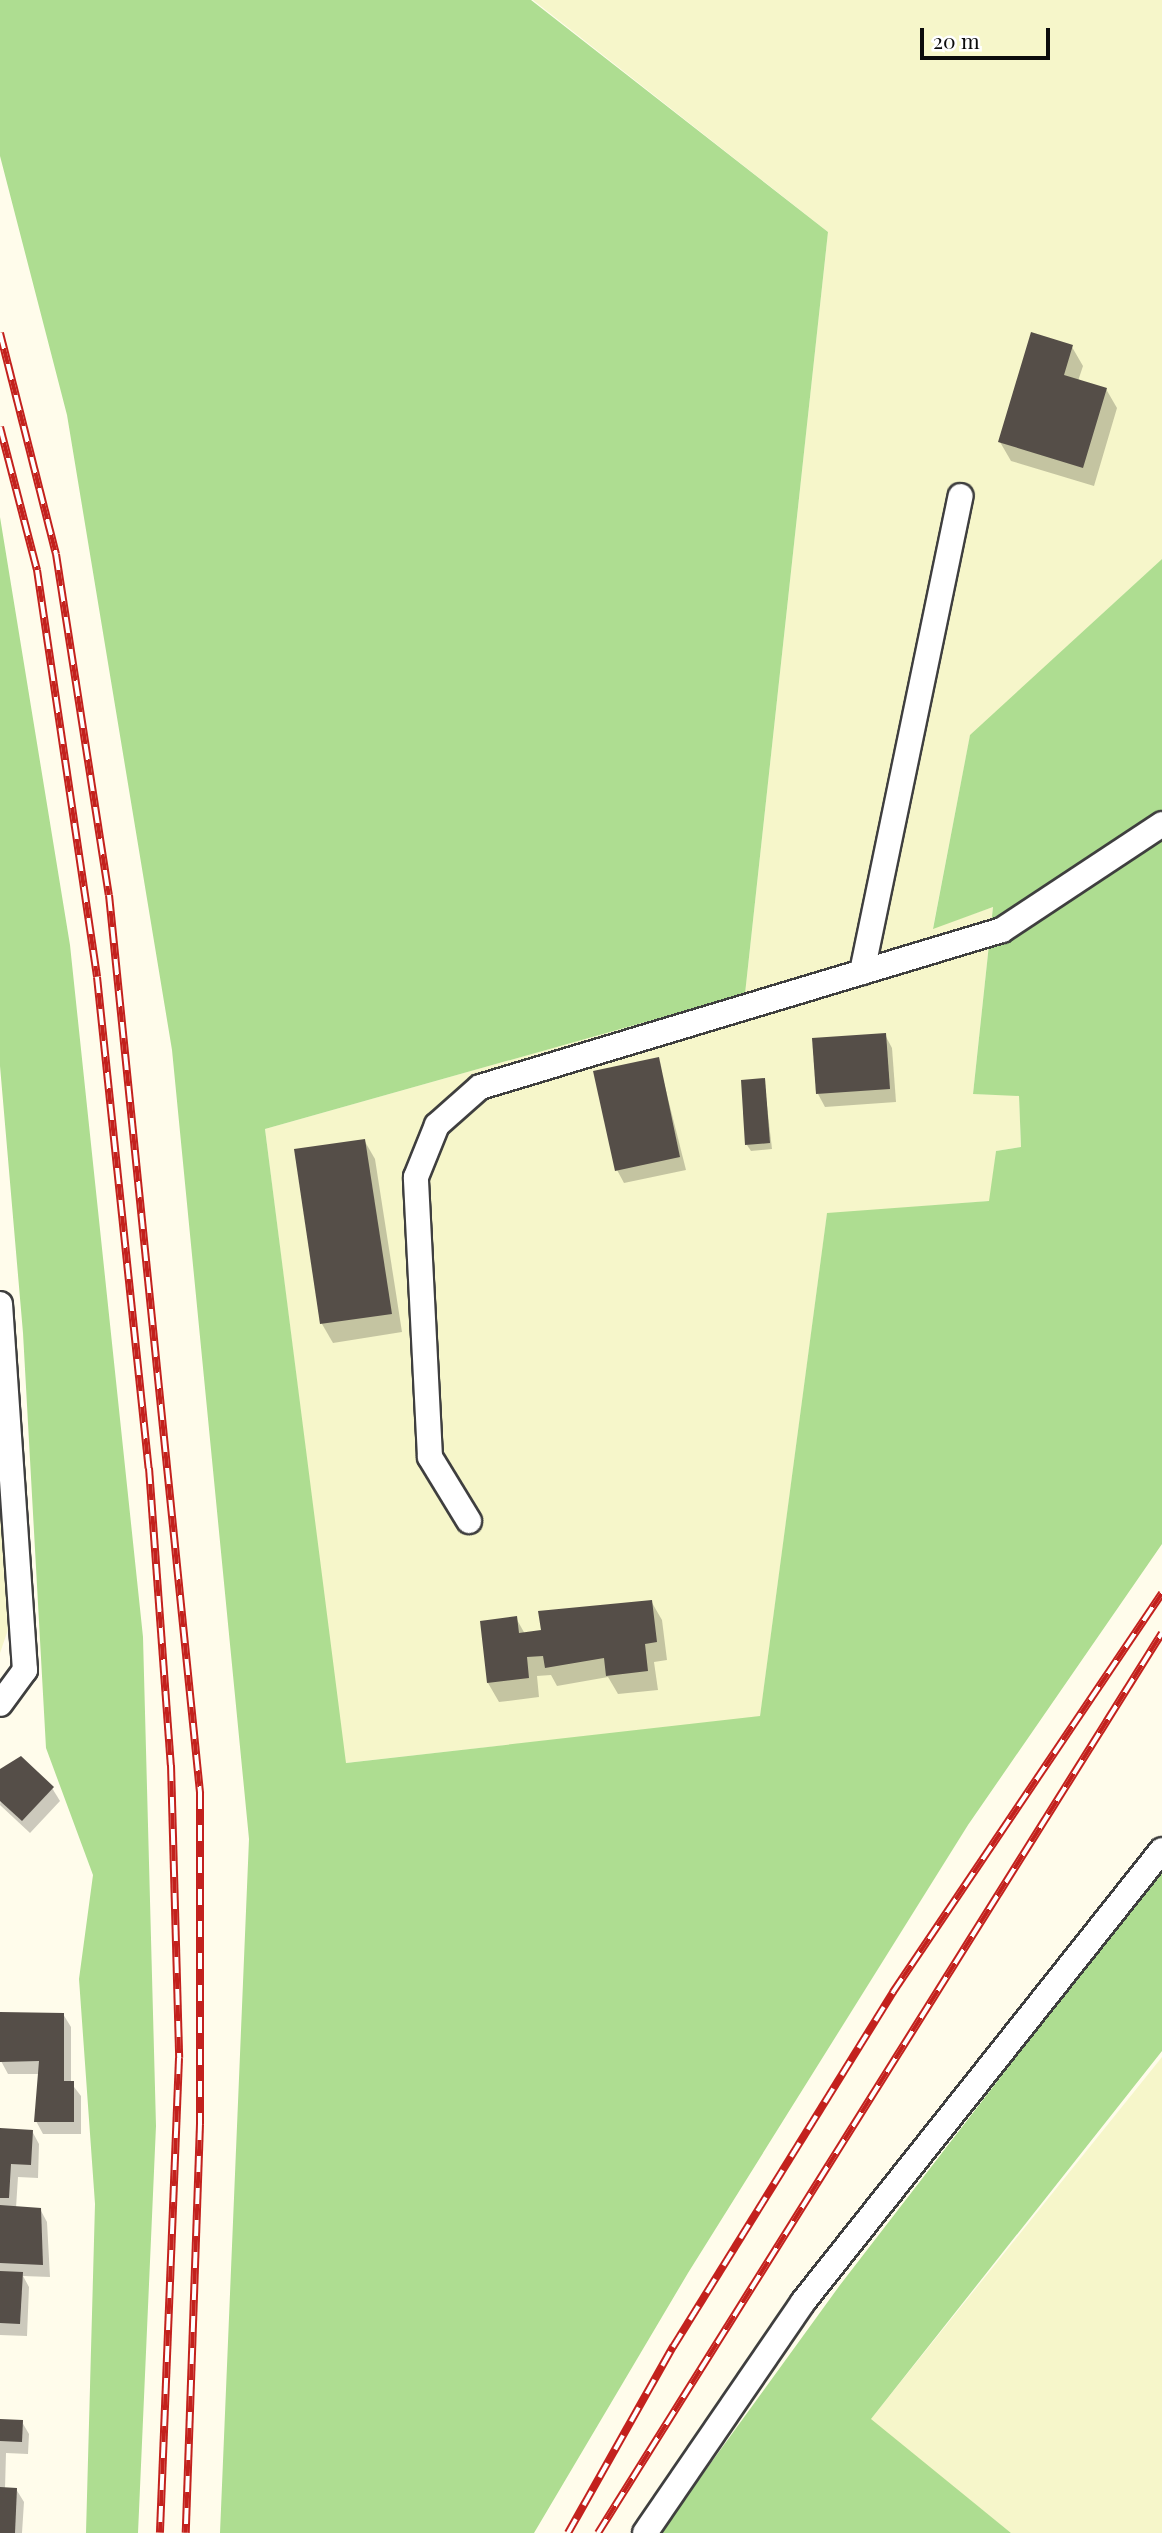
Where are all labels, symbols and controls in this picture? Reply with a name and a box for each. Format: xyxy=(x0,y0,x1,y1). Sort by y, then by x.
scale bar xyxy=(924,14,1054,58)
text: 20 m xyxy=(933,26,980,54)

